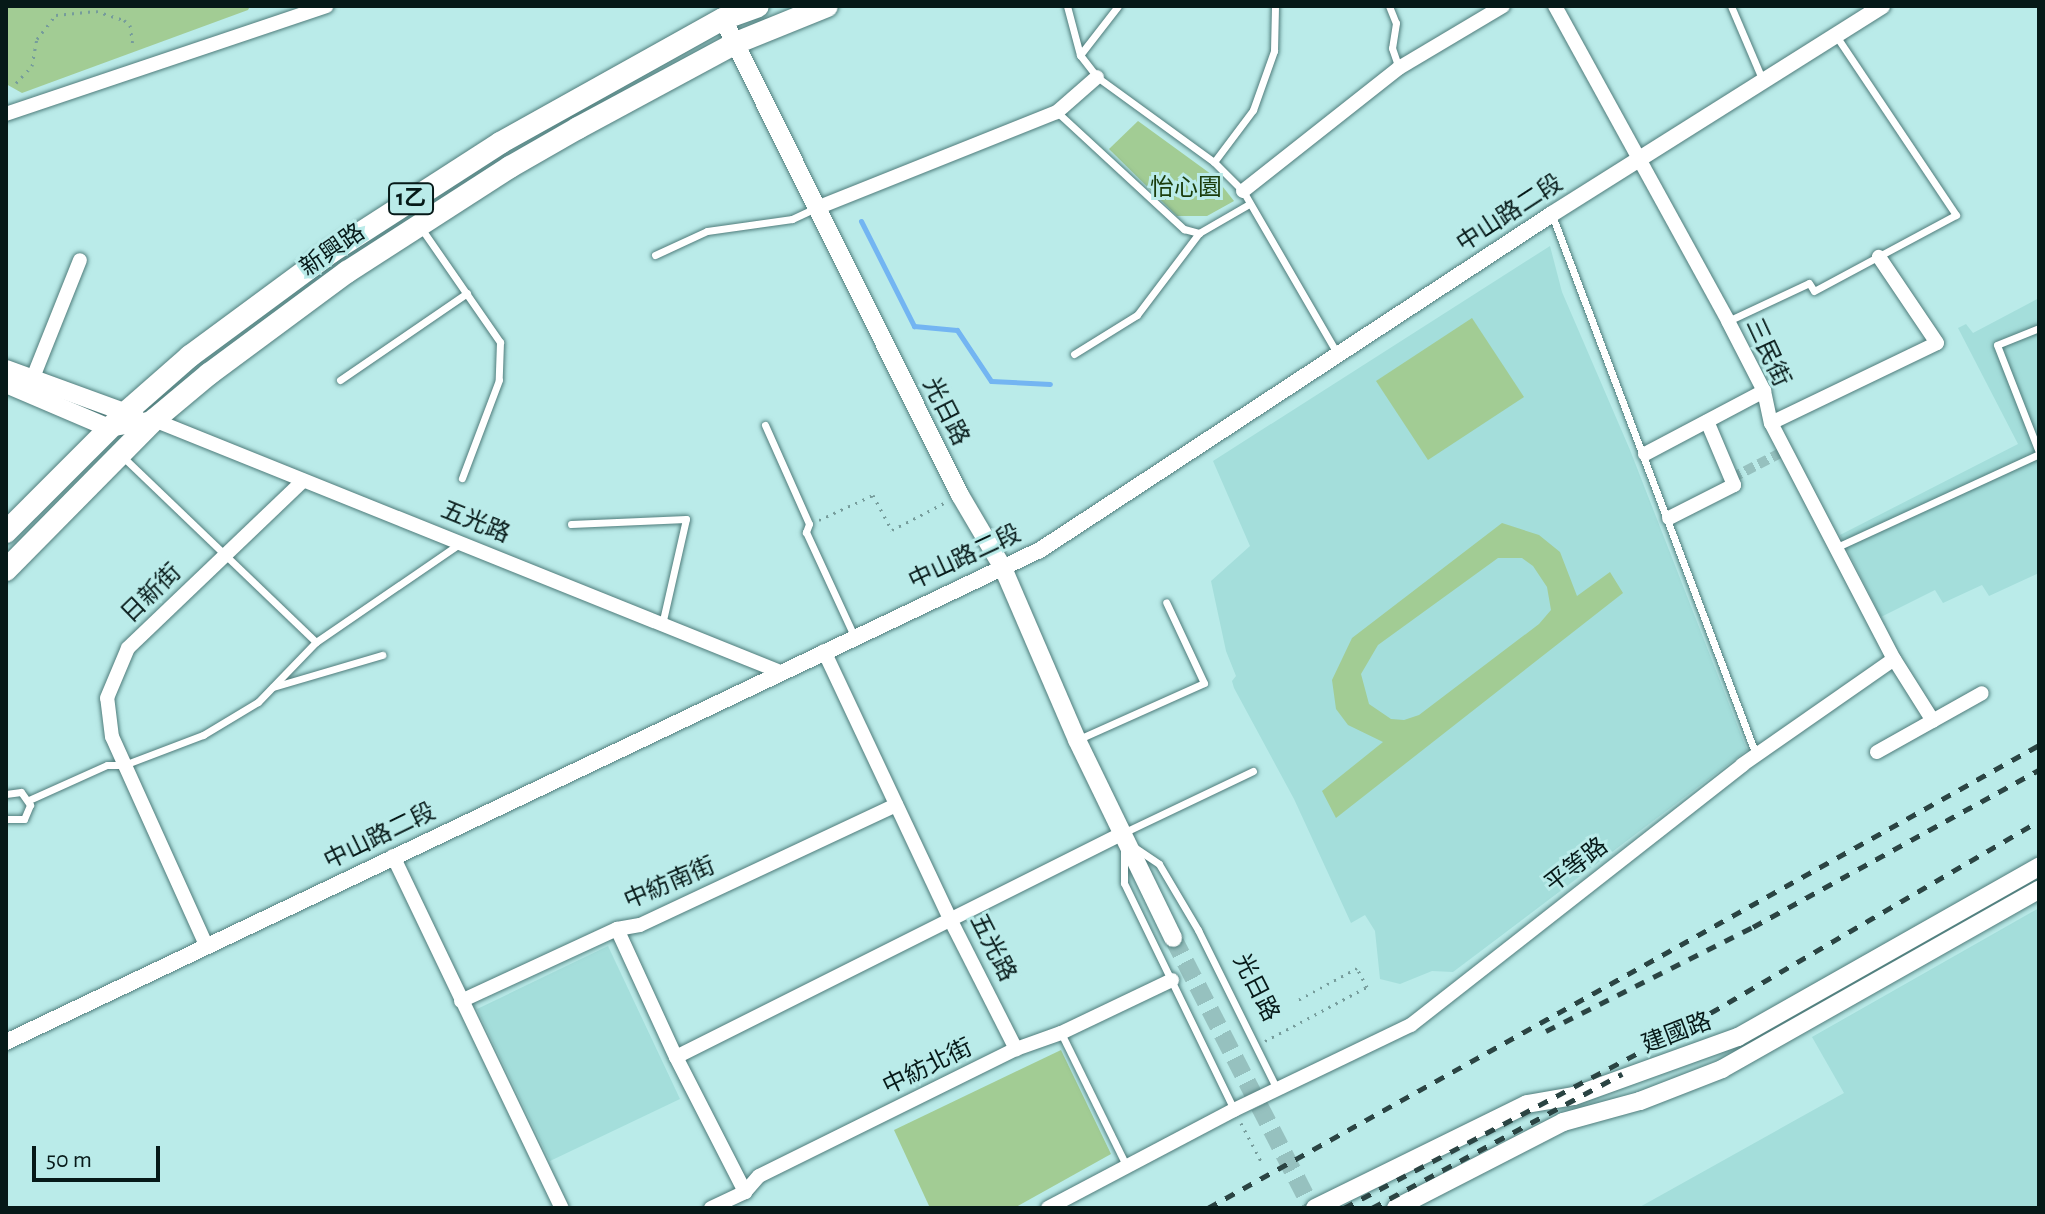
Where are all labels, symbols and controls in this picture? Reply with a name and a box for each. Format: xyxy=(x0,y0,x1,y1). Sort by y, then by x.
street label: 中山路二段 xyxy=(1452,169,1568,259)
park label: 怡心園 xyxy=(1150,175,1222,203)
road number: 1乙 xyxy=(387,181,435,217)
street label: 新興路 xyxy=(295,219,371,283)
street label: 三民街 xyxy=(1739,314,1795,392)
street label: 光日路 xyxy=(916,373,974,451)
street label: 五光路 xyxy=(436,496,514,550)
street label: 中山路二段 xyxy=(905,520,1025,596)
street label: 日新街 xyxy=(116,559,188,629)
street label: 中山路二段 xyxy=(320,798,440,876)
street label: 平等路 xyxy=(1540,832,1614,900)
street label: 中紡南街 xyxy=(620,852,720,916)
street label: 五光路 xyxy=(963,909,1021,987)
street label: 光日路 xyxy=(1226,949,1284,1027)
street label: 建國路 xyxy=(1638,1008,1716,1060)
street label: 中紡北街 xyxy=(879,1034,977,1102)
scale bar xyxy=(36,1130,164,1180)
text: 50 m xyxy=(46,1148,92,1172)

